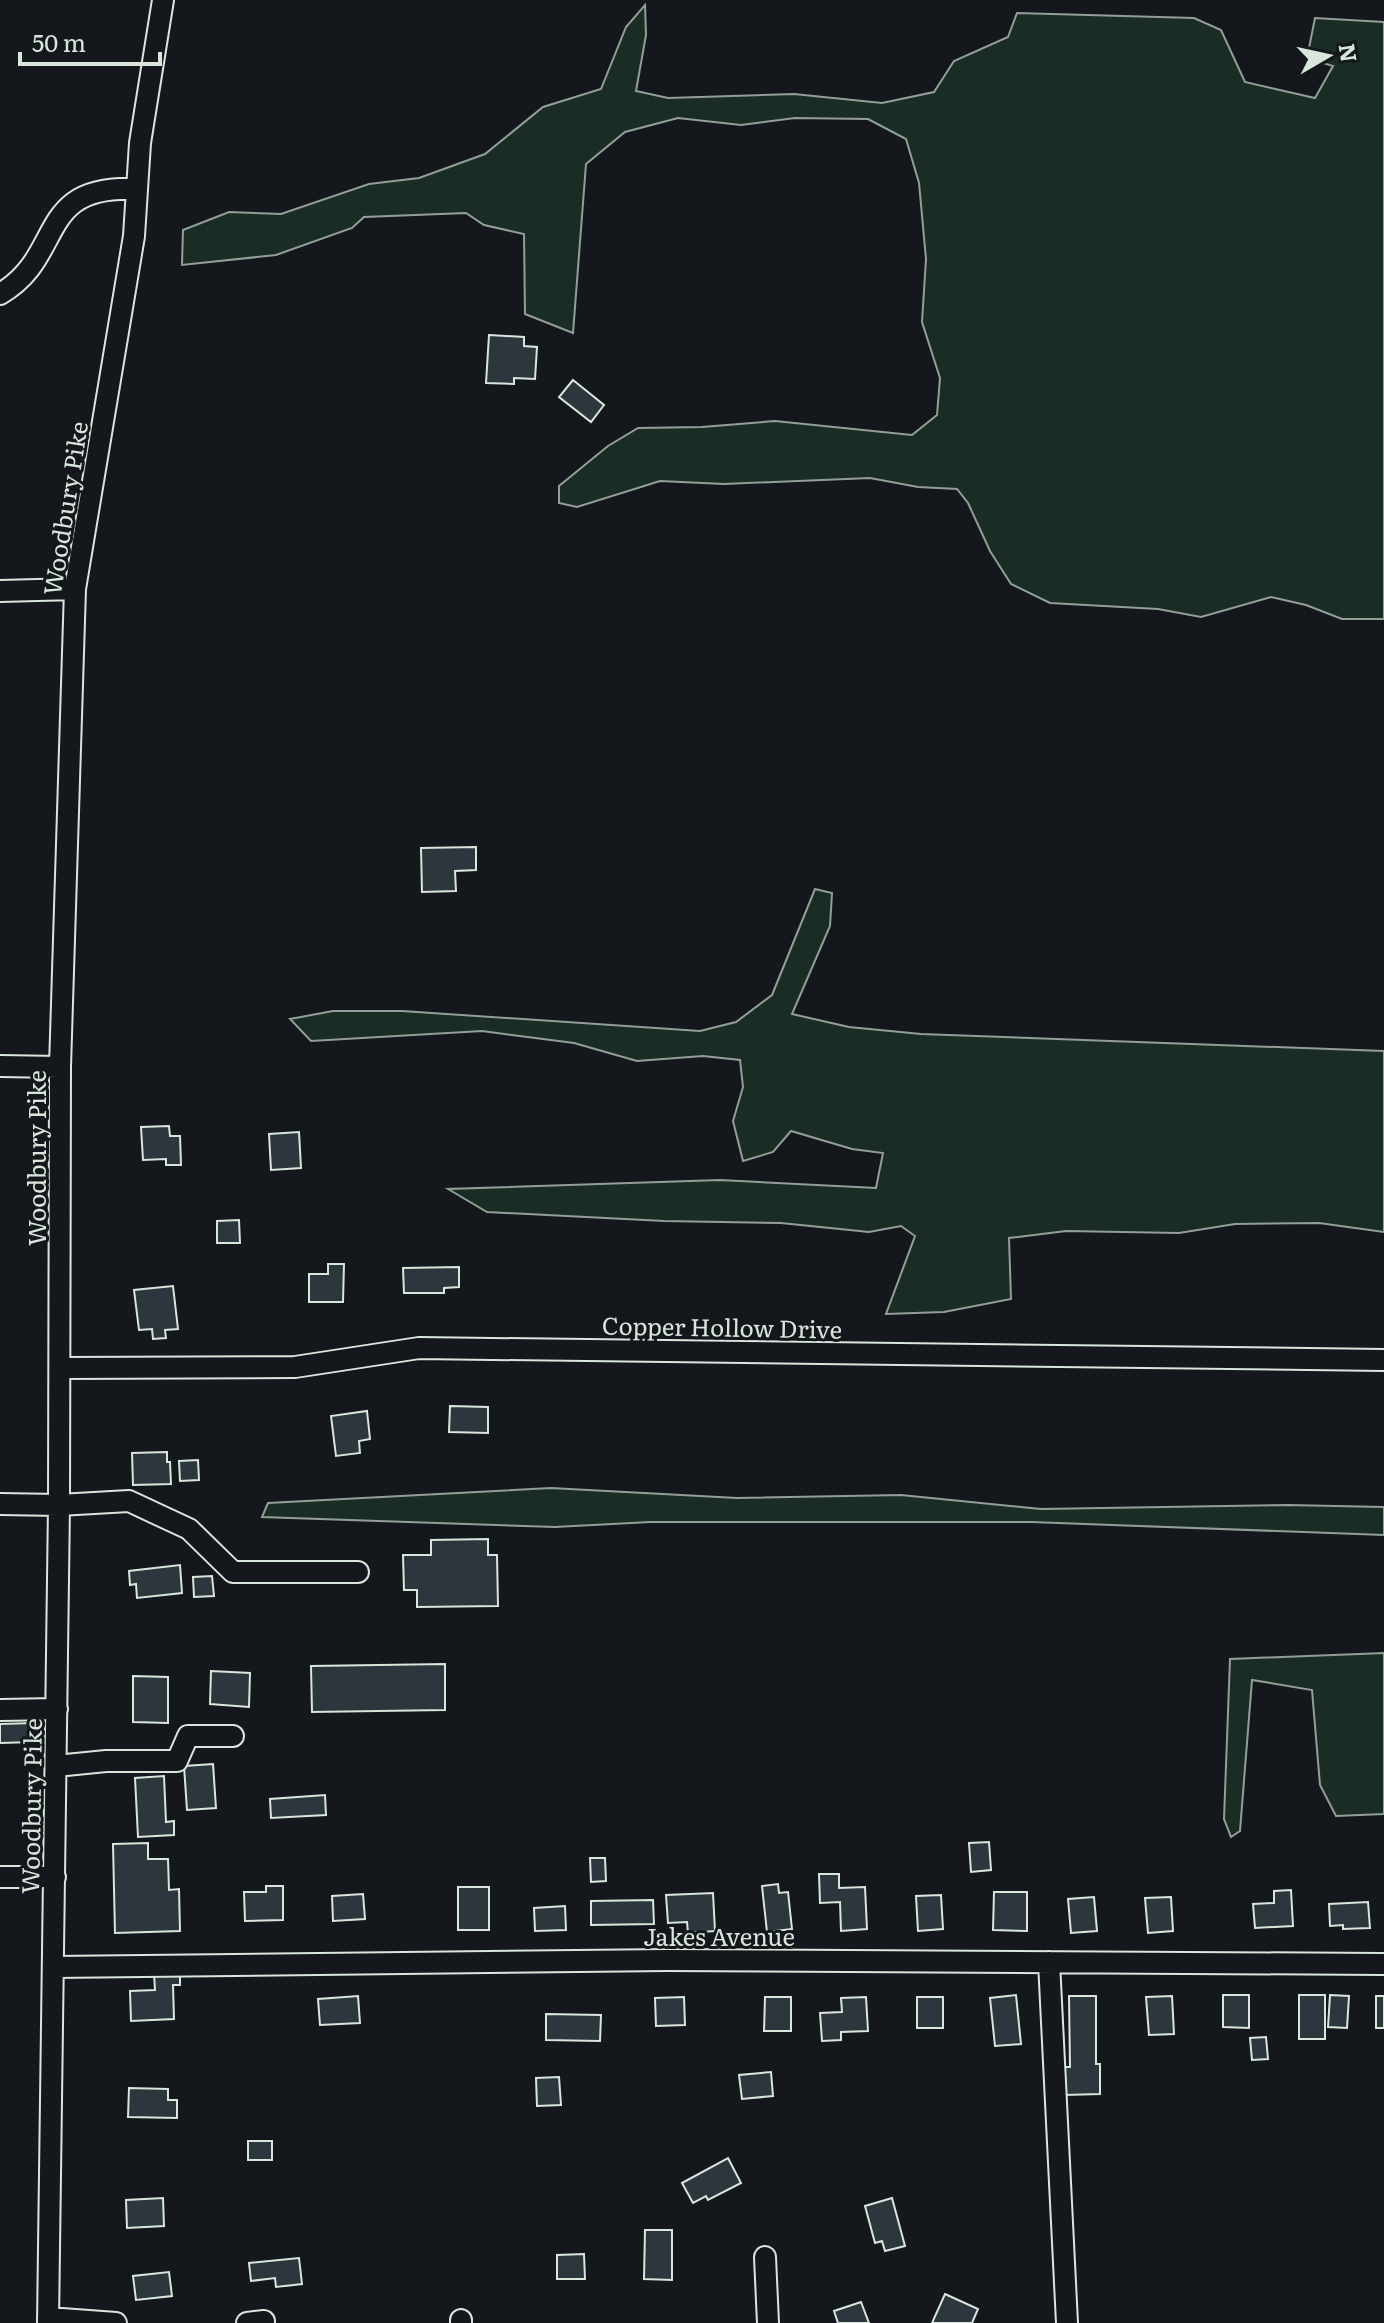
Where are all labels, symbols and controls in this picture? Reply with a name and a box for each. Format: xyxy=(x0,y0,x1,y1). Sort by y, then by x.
scale bar xyxy=(20,16,160,66)
north arrow xyxy=(1288,16,1368,96)
text: 50 m xyxy=(32,24,86,59)
text: N xyxy=(1331,41,1367,64)
street label: Woodbury Pike xyxy=(33,418,95,598)
street label: Woodbury Pike xyxy=(18,1070,53,1246)
street label: Copper Hollow Drive xyxy=(602,1306,842,1346)
street label: Woodbury Pike xyxy=(11,1718,49,1894)
street label: Jakes Avenue xyxy=(643,1918,795,1953)

